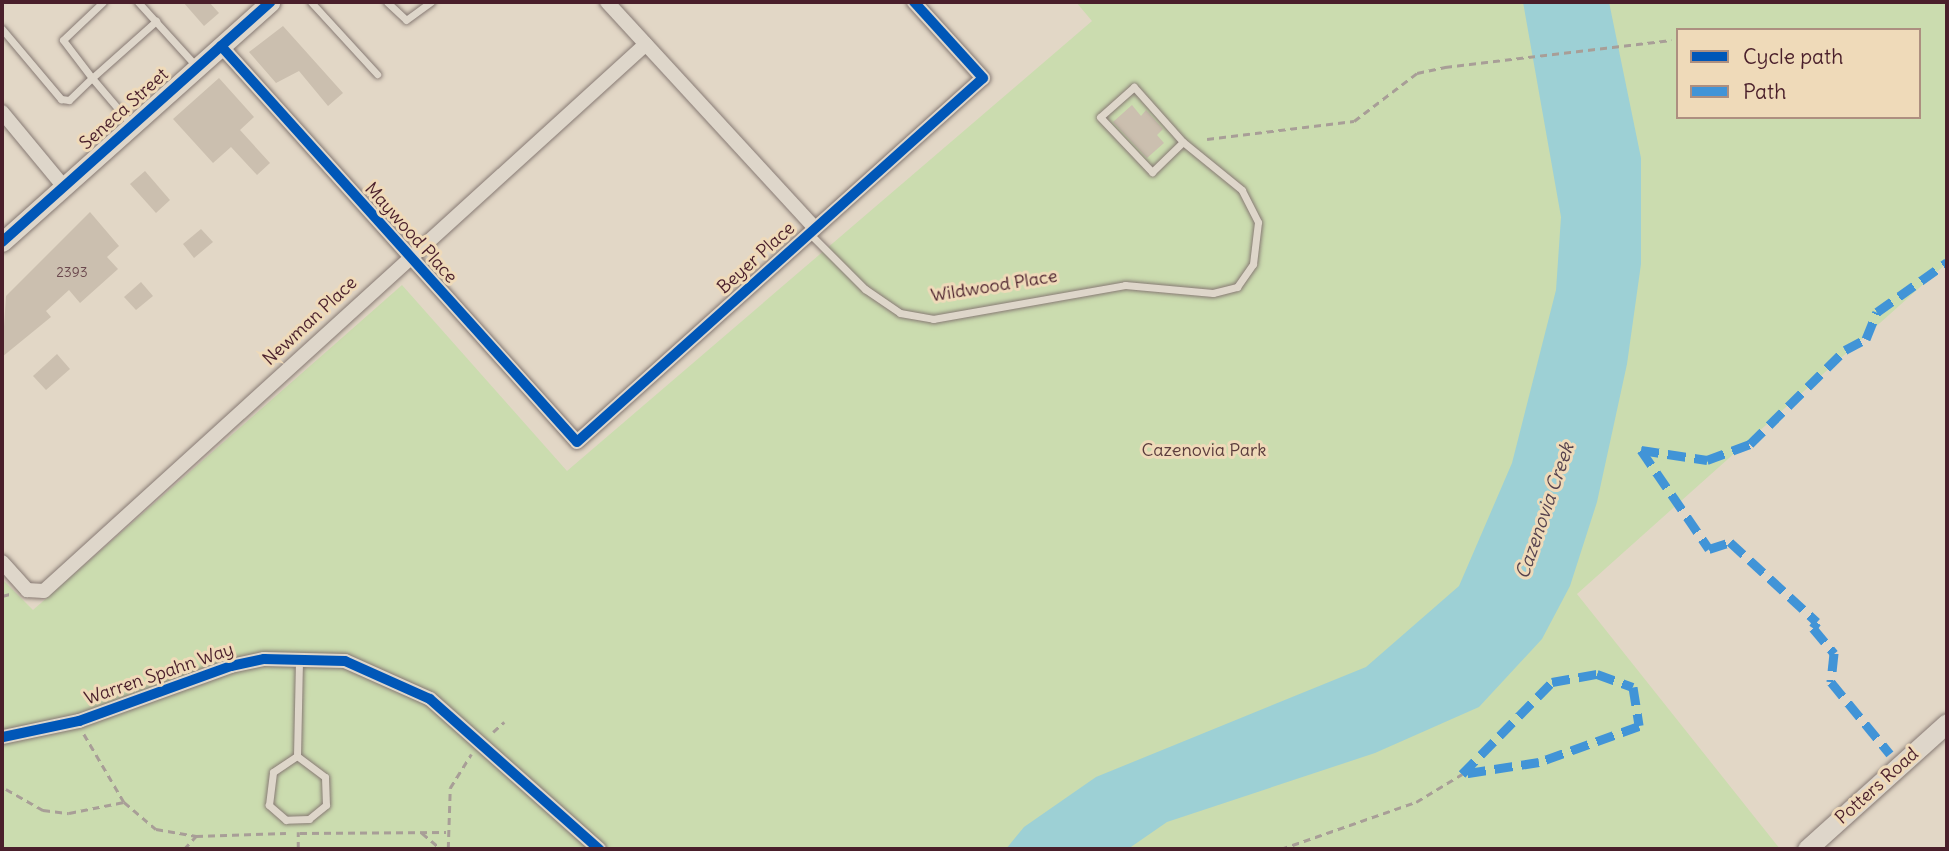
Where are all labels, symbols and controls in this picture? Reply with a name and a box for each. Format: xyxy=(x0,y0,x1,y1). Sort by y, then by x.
legend xyxy=(1676,28,1921,119)
text: Cycle path xyxy=(1743,43,1843,70)
street label: Seneca Street xyxy=(75,64,173,154)
text: Path xyxy=(1743,78,1786,105)
street label: Maywood Place xyxy=(360,178,462,288)
street label: Beyer Place xyxy=(713,218,799,298)
house number: 2393 xyxy=(56,264,88,280)
street label: Wildwood Place xyxy=(929,265,1059,307)
street label: Newman Place xyxy=(259,272,361,370)
park label: Cazenovia Park xyxy=(1141,439,1267,461)
water label: Cazenovia Creek xyxy=(1511,440,1579,582)
street label: Warren Spahn Way xyxy=(82,638,236,710)
street label: Potters Road xyxy=(1831,743,1923,829)

